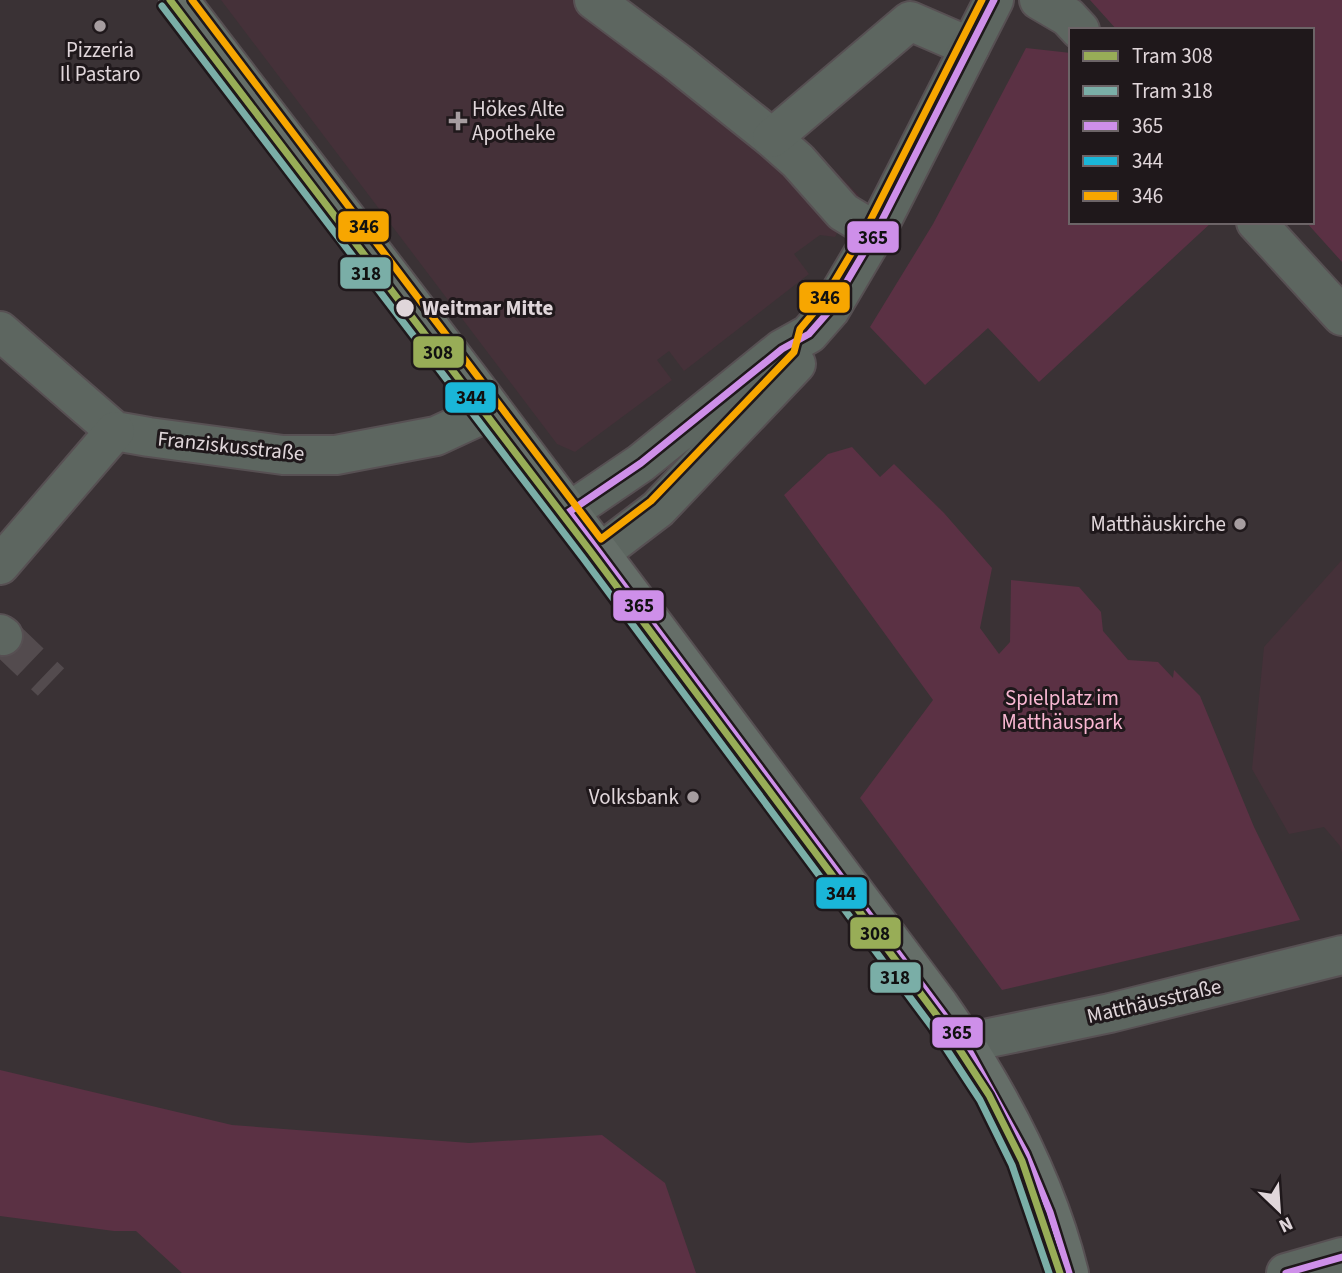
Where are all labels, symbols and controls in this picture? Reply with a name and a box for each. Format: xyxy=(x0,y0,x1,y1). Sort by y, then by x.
marker: Pizzeria Il Pastaro xyxy=(92,18,108,34)
legend xyxy=(1069,28,1314,224)
place label: Pizzeria Il Pastaro xyxy=(60,35,140,89)
text: Tram 308 xyxy=(1132,41,1213,71)
text: Tram 318 xyxy=(1132,76,1213,106)
place label: Hökes Alte Apotheke xyxy=(472,94,565,148)
text: 365 xyxy=(1132,111,1163,141)
marker: Hökes Alte Apotheke xyxy=(450,113,466,129)
text: 344 xyxy=(1132,146,1163,176)
text: 346 xyxy=(1132,181,1163,211)
line badge: 346 xyxy=(337,210,390,243)
text: 346 xyxy=(349,214,379,241)
line badge: 365 xyxy=(846,220,900,254)
text: 365 xyxy=(858,225,888,252)
line badge: 318 xyxy=(339,256,392,290)
text: 318 xyxy=(351,261,381,288)
line badge: 346 xyxy=(798,281,851,314)
text: 346 xyxy=(810,285,840,312)
place label: Weitmar Mitte xyxy=(422,293,553,323)
marker: Weitmar Mitte xyxy=(394,297,416,319)
line badge: 308 xyxy=(412,335,465,369)
text: 308 xyxy=(423,340,453,367)
line badge: 344 xyxy=(444,381,497,414)
text: 344 xyxy=(456,385,486,412)
street label: Franziskusstraße xyxy=(156,423,306,469)
place label: Matthäuskirche xyxy=(1090,509,1226,539)
marker: Matthäuskirche xyxy=(1232,516,1248,532)
line badge: 365 xyxy=(612,589,665,622)
text: 365 xyxy=(624,593,654,620)
park label: Spielplatz im Matthäuspark xyxy=(1001,683,1123,737)
place label: Volksbank xyxy=(589,782,680,812)
marker: Volksbank xyxy=(685,789,701,805)
line badge: 344 xyxy=(815,876,868,910)
text: 344 xyxy=(826,881,856,908)
line badge: 308 xyxy=(849,916,902,950)
text: 308 xyxy=(860,921,890,948)
line badge: 318 xyxy=(869,961,922,994)
text: 318 xyxy=(880,965,910,992)
street label: Matthäusstraße xyxy=(1084,971,1224,1031)
line badge: 365 xyxy=(931,1016,984,1049)
text: 365 xyxy=(942,1020,972,1047)
north arrow xyxy=(1244,1175,1314,1245)
text: N xyxy=(1274,1209,1297,1239)

